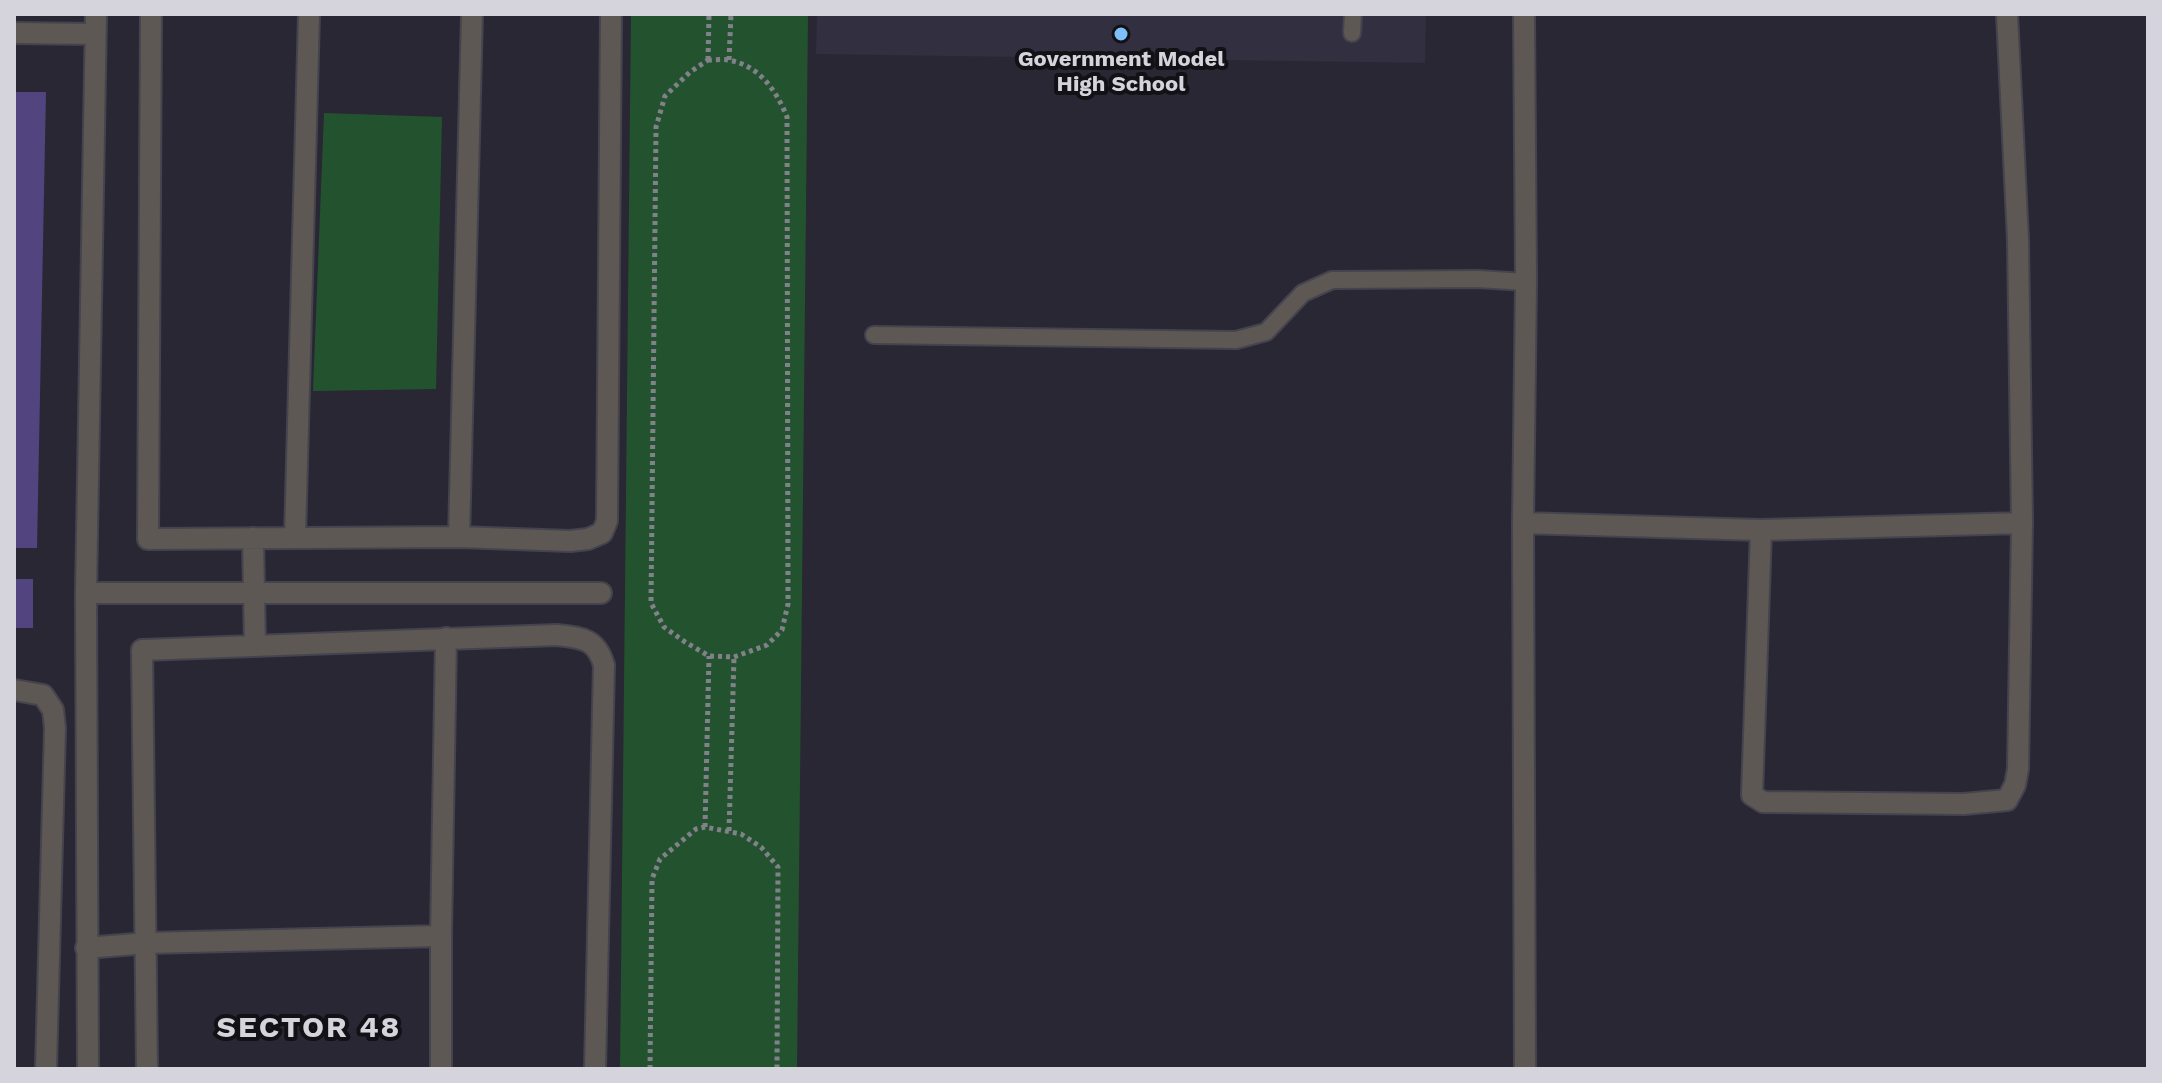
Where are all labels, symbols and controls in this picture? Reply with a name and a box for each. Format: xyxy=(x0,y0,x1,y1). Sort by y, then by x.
marker: Government Model High School xyxy=(1112,25,1130,43)
place label: Government Model High School xyxy=(1018,47,1224,98)
district label: SECTOR 48 xyxy=(217,1010,401,1046)

